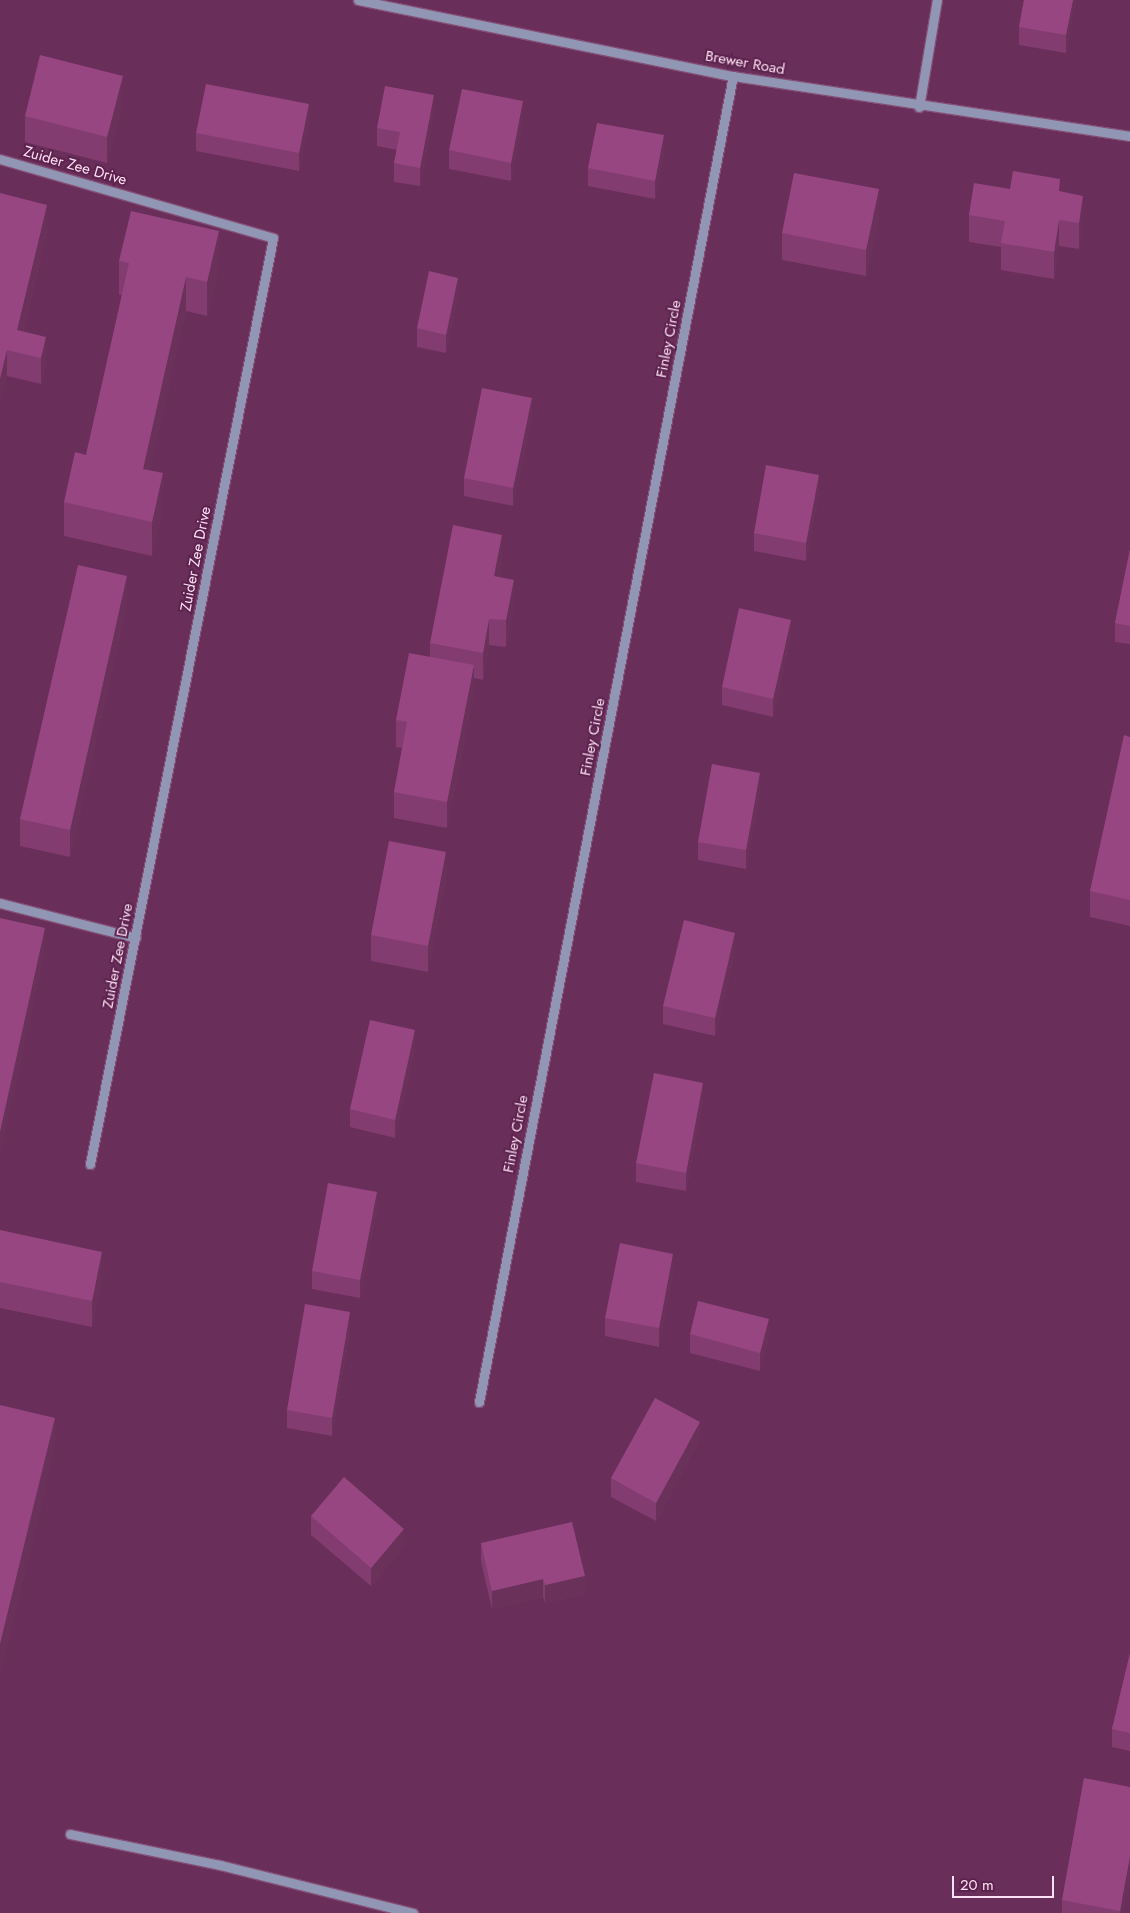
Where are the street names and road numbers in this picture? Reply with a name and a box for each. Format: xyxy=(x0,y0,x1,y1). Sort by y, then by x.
street label: Brewer Road xyxy=(704,47,786,79)
street label: Zuider Zee Drive xyxy=(21,143,129,189)
street label: Finley Circle xyxy=(653,299,685,379)
street label: Zuider Zee Drive xyxy=(177,505,215,613)
street label: Finley Circle xyxy=(577,697,609,777)
street label: Zuider Zee Drive xyxy=(99,902,137,1010)
street label: Finley Circle xyxy=(500,1094,532,1174)

